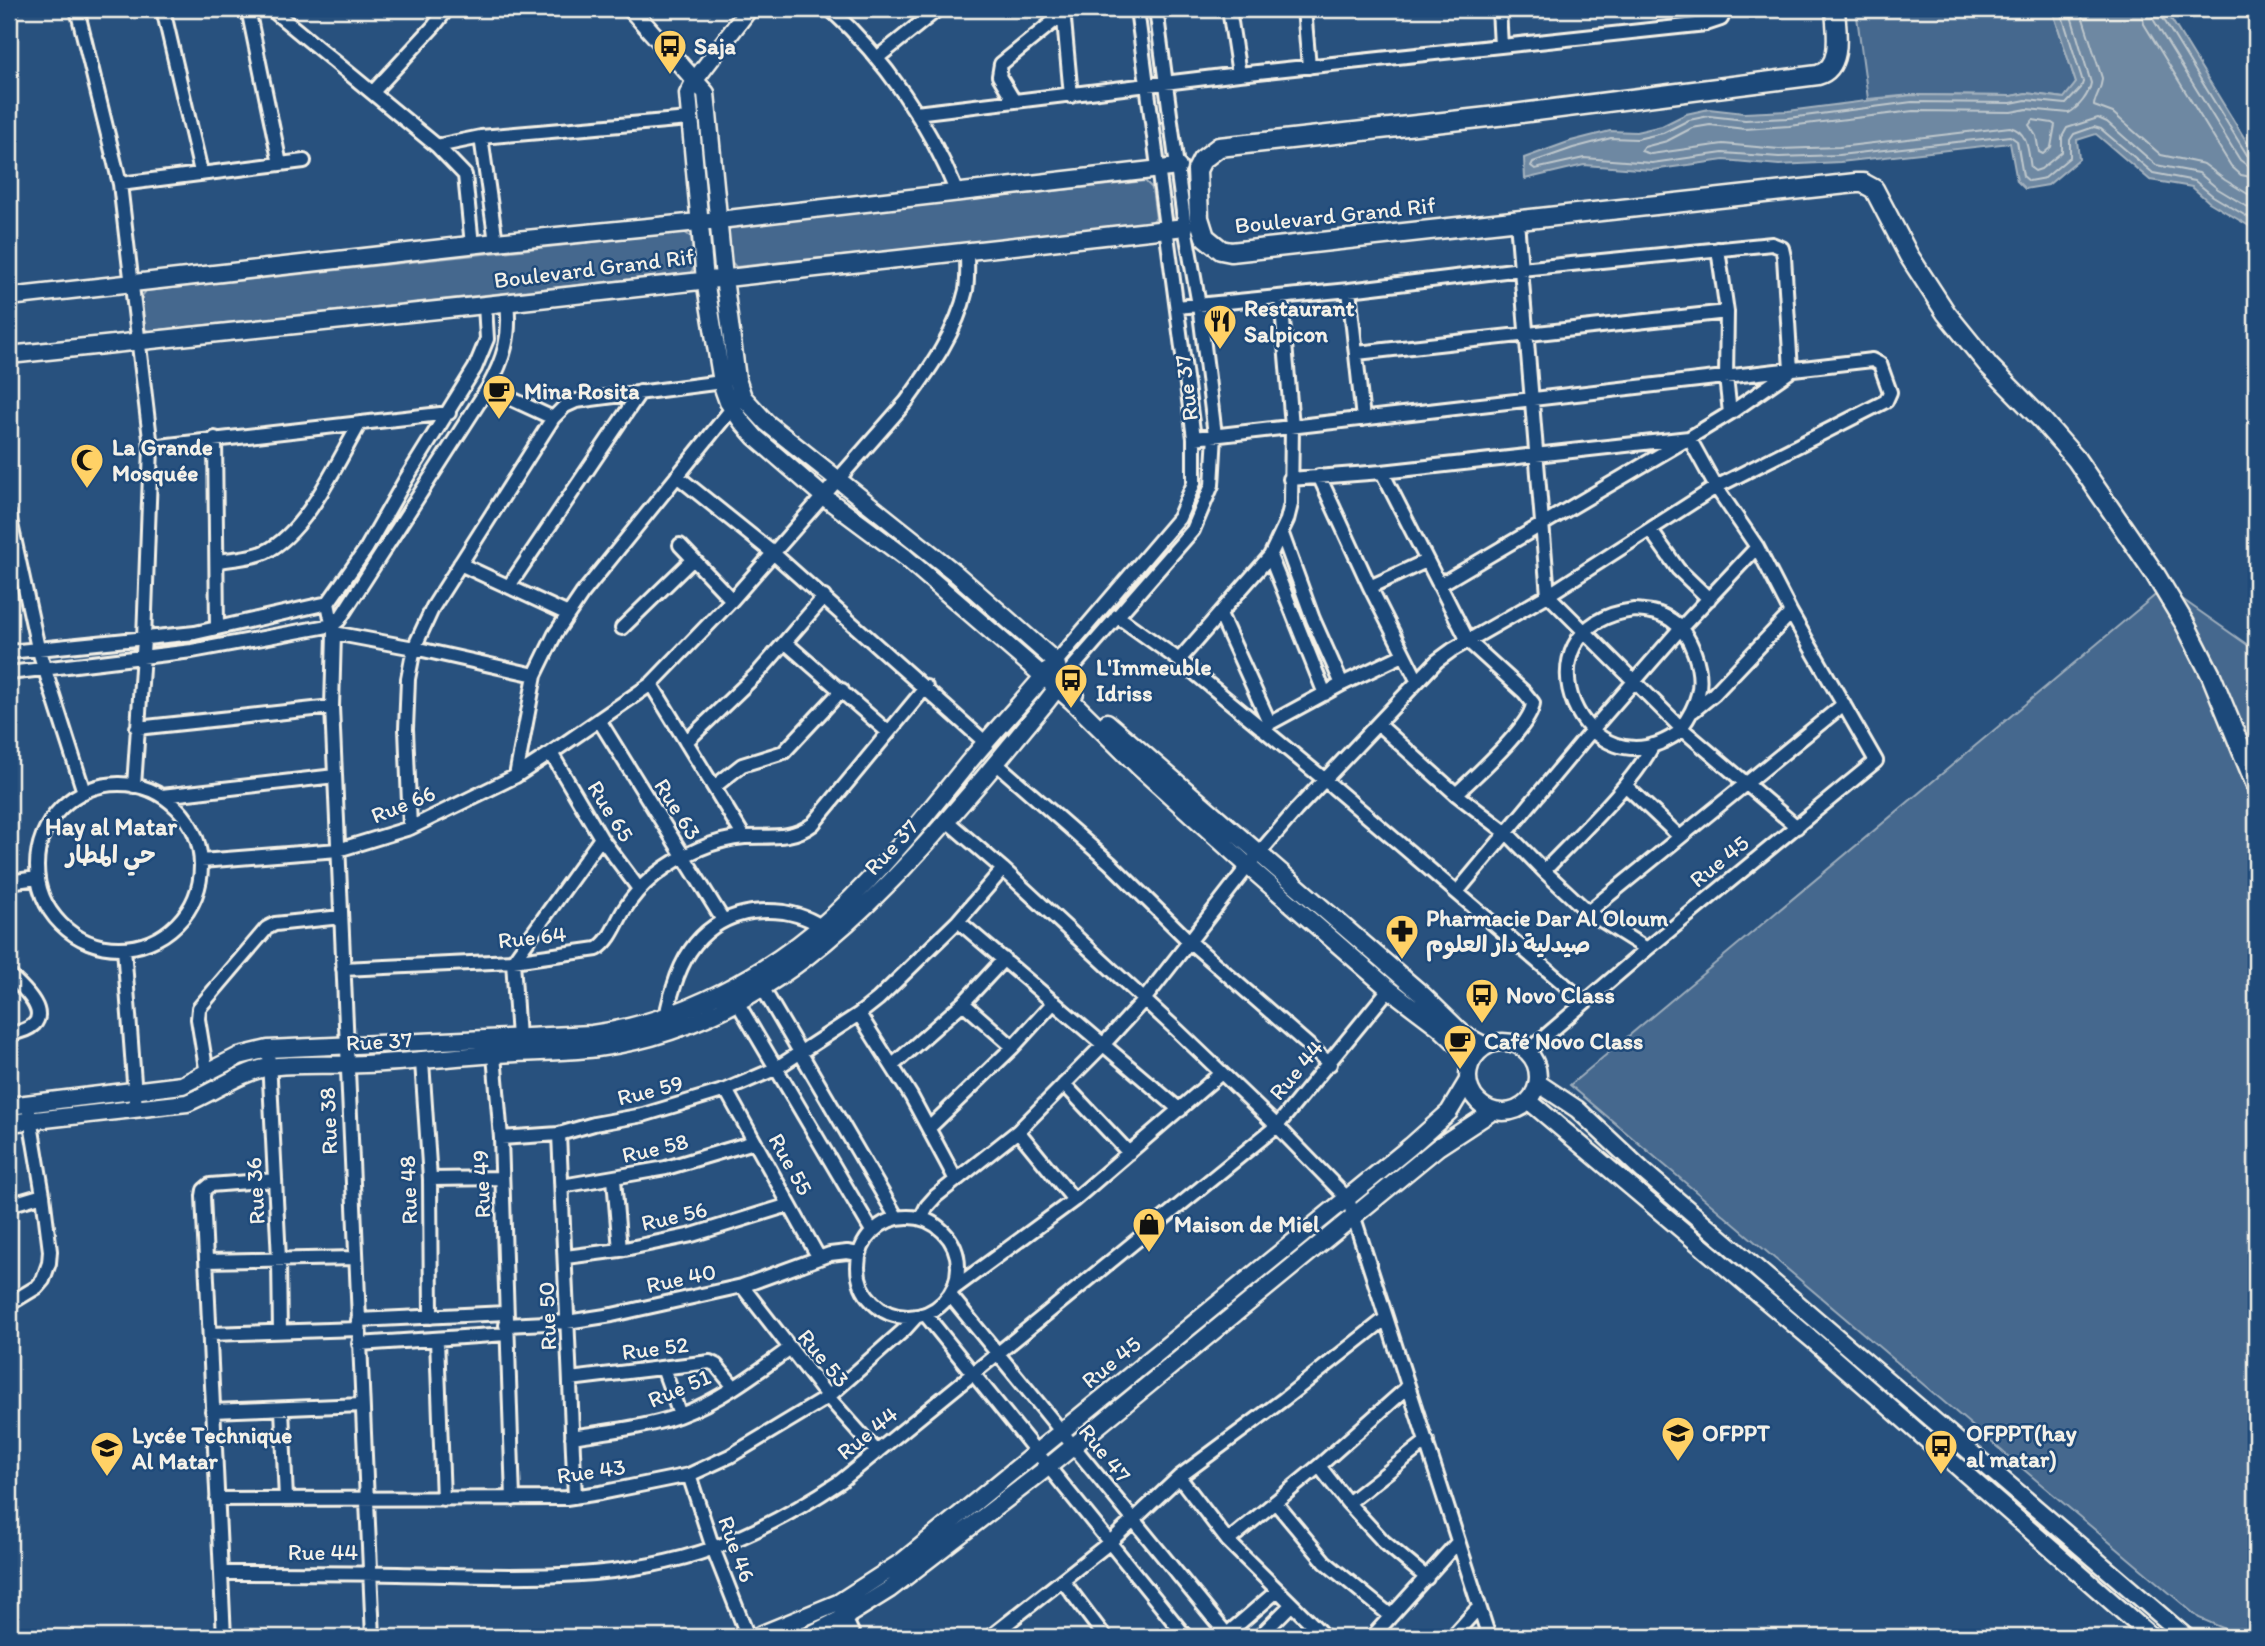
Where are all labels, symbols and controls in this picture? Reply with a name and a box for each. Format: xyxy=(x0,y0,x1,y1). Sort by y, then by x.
bus stop icon: Saja xyxy=(651,27,689,76)
place label: Saja xyxy=(694,32,737,60)
street label: Boulevard Grand Rif xyxy=(1233,190,1437,239)
street label: Boulevard Grand Rif xyxy=(492,242,696,294)
place label: Restaurant Salpicon xyxy=(1244,294,1355,348)
restaurant icon: Restaurant Salpicon xyxy=(1201,302,1239,351)
street label: Rue 37 xyxy=(1168,353,1204,423)
cafe icon: Mina Rosita xyxy=(480,372,518,421)
place label: Mina Rosita xyxy=(524,377,640,405)
place label: La Grande Mosquée xyxy=(112,433,213,487)
mosque icon: La Grande Mosquée xyxy=(68,441,106,490)
place label: L'Immeuble Idriss xyxy=(1096,653,1212,707)
bus stop icon: L'Immeuble Idriss xyxy=(1052,661,1090,710)
street label: Rue 63 xyxy=(648,773,708,845)
street label: Rue 65 xyxy=(581,775,641,847)
street label: Rue 66 xyxy=(367,778,439,830)
district label: Hay al Matar حي المطار xyxy=(45,812,177,876)
street label: Rue 37 xyxy=(858,813,924,881)
street label: Rue 45 xyxy=(1684,829,1754,893)
place label: Pharmacie Dar Al Oloum صيدلية دار العلوم xyxy=(1426,904,1669,962)
pharmacy icon: Pharmacie Dar Al Oloum صيدلية دار العلوم xyxy=(1383,912,1421,961)
street label: Rue 64 xyxy=(496,919,568,955)
bus stop icon: Novo Class xyxy=(1463,976,1501,1025)
place label: Novo Class xyxy=(1506,981,1615,1009)
cafe icon: Café Novo Class xyxy=(1441,1022,1479,1071)
street label: Rue 37 xyxy=(345,1025,413,1057)
place label: Café Novo Class xyxy=(1484,1027,1643,1055)
street label: Rue 44 xyxy=(1263,1034,1329,1106)
street label: Rue 59 xyxy=(614,1068,686,1112)
street label: Rue 38 xyxy=(313,1087,343,1155)
street label: Rue 58 xyxy=(619,1127,691,1169)
street label: Rue 55 xyxy=(763,1128,819,1200)
street label: Rue 49 xyxy=(466,1149,496,1219)
street label: Rue 48 xyxy=(393,1155,423,1225)
street label: Rue 36 xyxy=(239,1157,271,1225)
street label: Rue 56 xyxy=(638,1195,710,1237)
shop icon: Maison de Miel xyxy=(1130,1205,1168,1254)
place label: Maison de Miel xyxy=(1174,1210,1320,1238)
street label: Rue 40 xyxy=(644,1257,718,1299)
street label: Rue 50 xyxy=(532,1281,562,1351)
street label: Rue 53 xyxy=(792,1323,856,1393)
street label: Rue 52 xyxy=(620,1330,690,1366)
street label: Rue 45 xyxy=(1076,1330,1146,1394)
street label: Rue 51 xyxy=(643,1362,715,1414)
street label: Rue 44 xyxy=(831,1400,903,1466)
school or university icon: OFPPT xyxy=(1659,1414,1697,1463)
street label: Rue 47 xyxy=(1073,1418,1137,1488)
place label: OFPPT xyxy=(1702,1419,1771,1447)
place label: OFPPT(hay al matar) xyxy=(1966,1419,2077,1473)
place label: Lycée Technique Al Matar xyxy=(131,1421,292,1475)
bus stop icon: OFPPT(hay al matar) xyxy=(1922,1427,1960,1476)
school or university icon: Lycée Technique Al Matar xyxy=(88,1429,126,1478)
street label: Rue 43 xyxy=(555,1452,627,1490)
street label: Rue 46 xyxy=(712,1512,762,1586)
street label: Rue 44 xyxy=(288,1538,358,1566)

